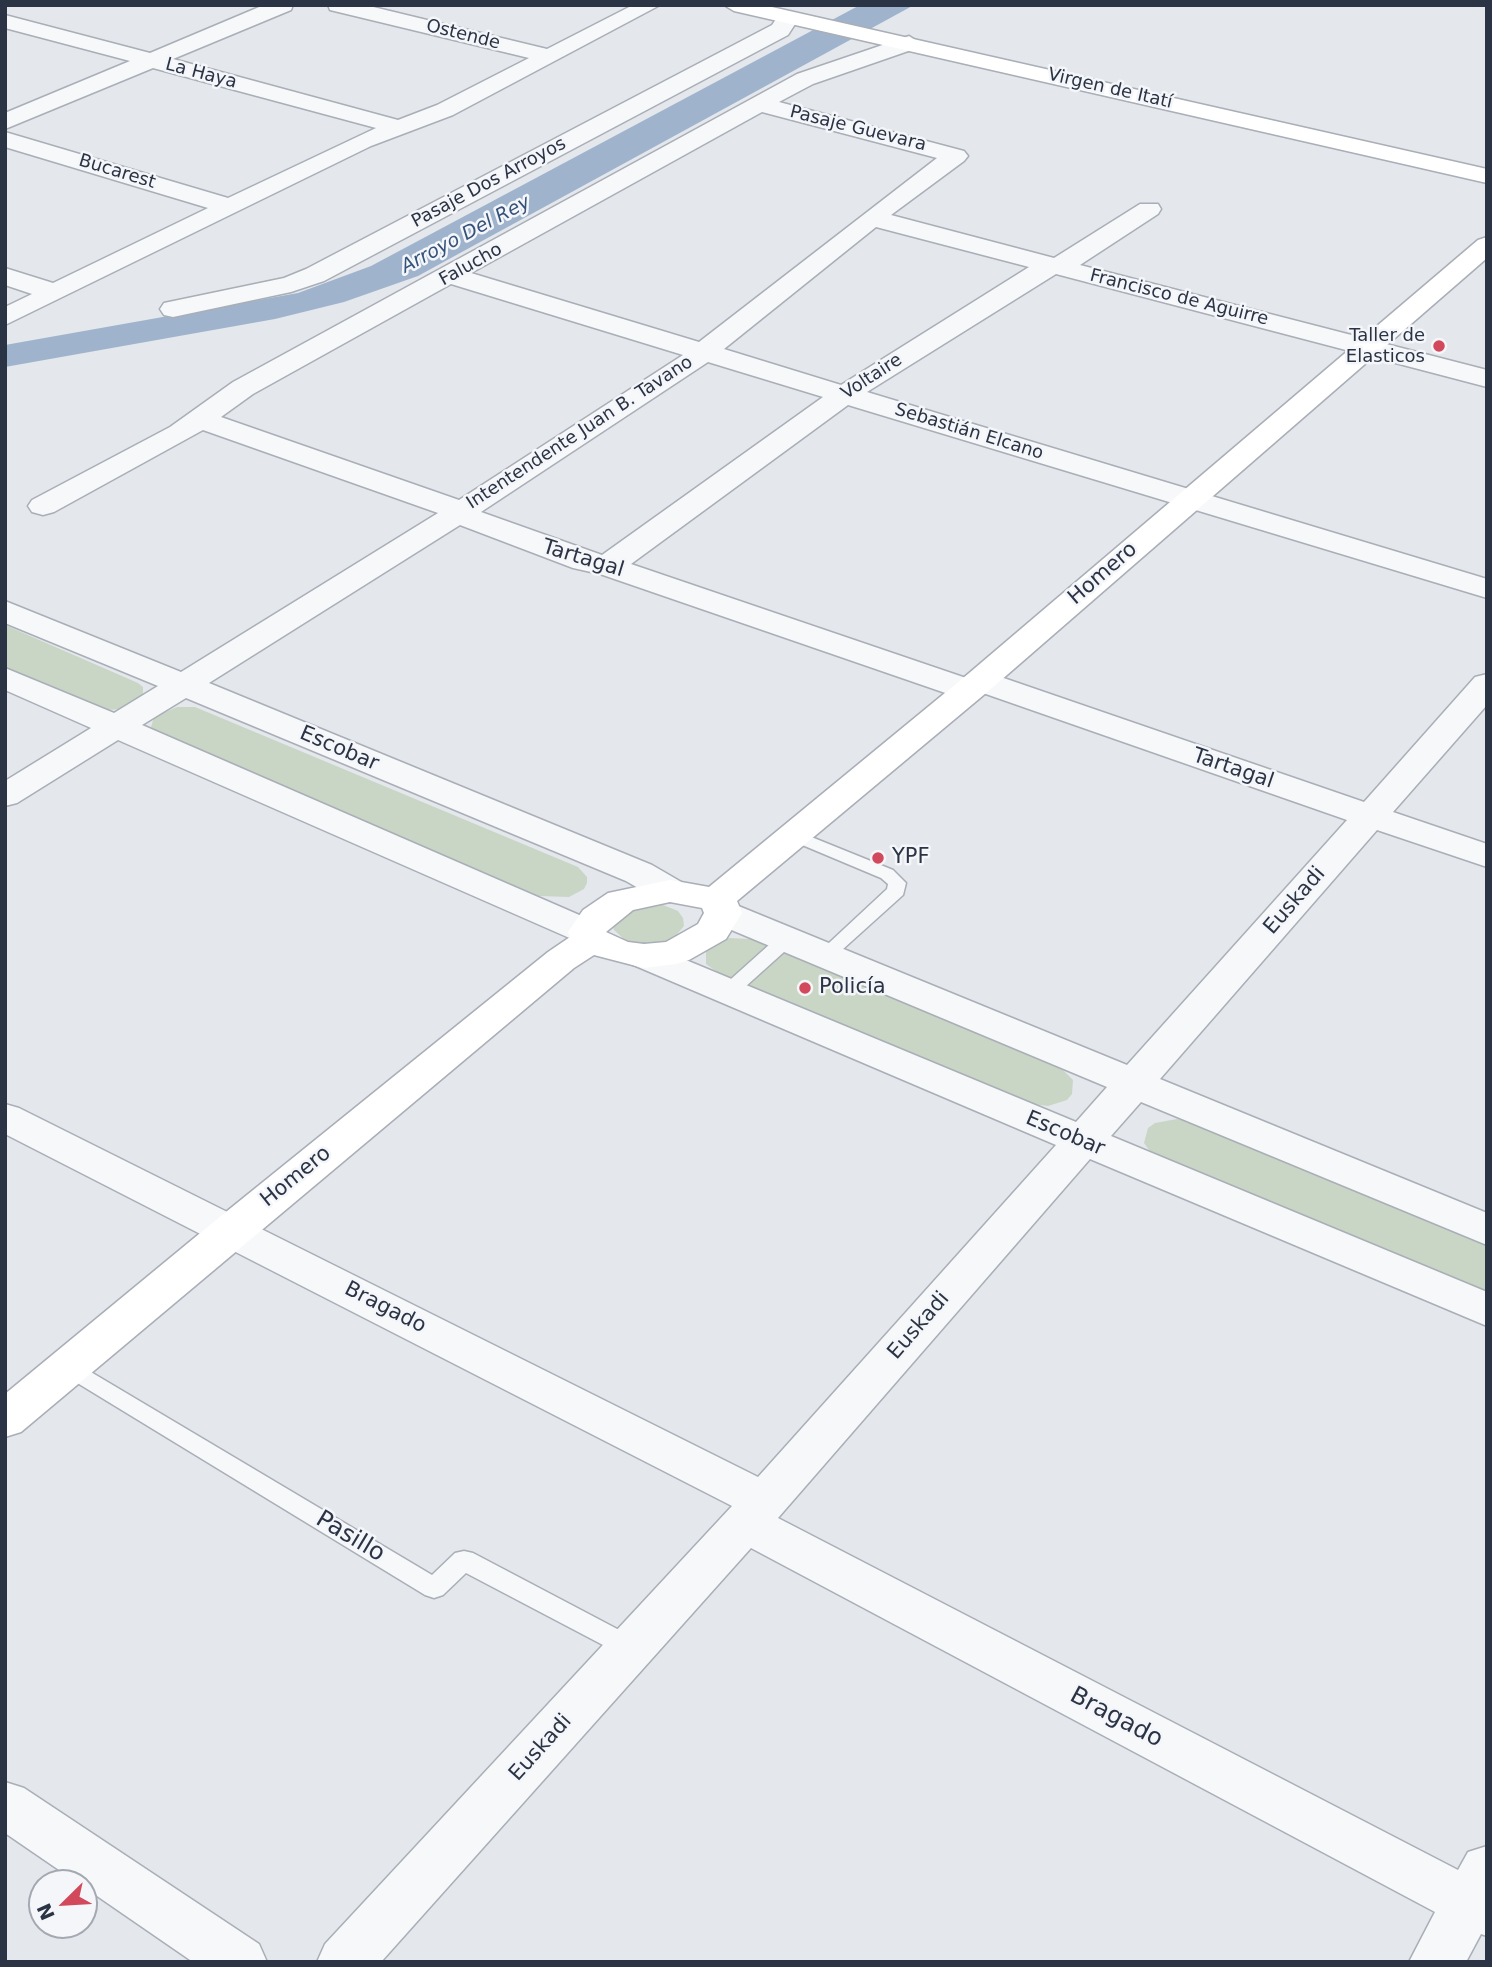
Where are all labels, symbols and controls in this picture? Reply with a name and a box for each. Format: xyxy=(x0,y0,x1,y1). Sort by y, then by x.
street label: Ostende xyxy=(424,15,502,55)
street label: La Haya xyxy=(163,54,239,94)
street label: Virgen de Itatí xyxy=(1046,64,1174,114)
street label: Pasaje Guevara xyxy=(788,102,928,156)
street label: Pasaje Dos Arroyos xyxy=(408,133,570,233)
street label: Bucarest xyxy=(76,150,158,194)
water label: Arroyo Del Rey xyxy=(398,191,534,279)
street label: Falucho xyxy=(436,239,506,291)
street label: Francisco de Aguirre xyxy=(1087,265,1271,331)
place label: Taller de Elasticos xyxy=(1346,325,1425,368)
marker: Taller de Elasticos xyxy=(1431,338,1447,354)
street label: Voltaire xyxy=(838,349,906,405)
street label: Intentendente Juan B. Tavano xyxy=(463,352,697,514)
street label: Sebastián Elcano xyxy=(892,399,1046,465)
street label: Tartagal xyxy=(539,535,627,583)
street label: Homero xyxy=(1063,537,1143,611)
street label: Escobar xyxy=(296,721,382,777)
street label: Tartagal xyxy=(1189,743,1277,795)
place label: YPF xyxy=(892,845,930,871)
marker: YPF xyxy=(870,850,886,866)
street label: Euskadi xyxy=(1259,862,1331,940)
place label: Policía xyxy=(819,975,886,1001)
marker: Policía xyxy=(797,980,813,996)
street label: Escobar xyxy=(1022,1106,1108,1162)
street label: Homero xyxy=(256,1141,336,1213)
street label: Bragado xyxy=(340,1277,430,1339)
street label: Euskadi xyxy=(883,1287,955,1365)
street label: Pasillo xyxy=(310,1505,390,1569)
street label: Bragado xyxy=(1065,1682,1167,1754)
street label: Euskadi xyxy=(504,1709,578,1787)
north arrow xyxy=(28,1869,98,1939)
text: N xyxy=(32,1900,59,1923)

